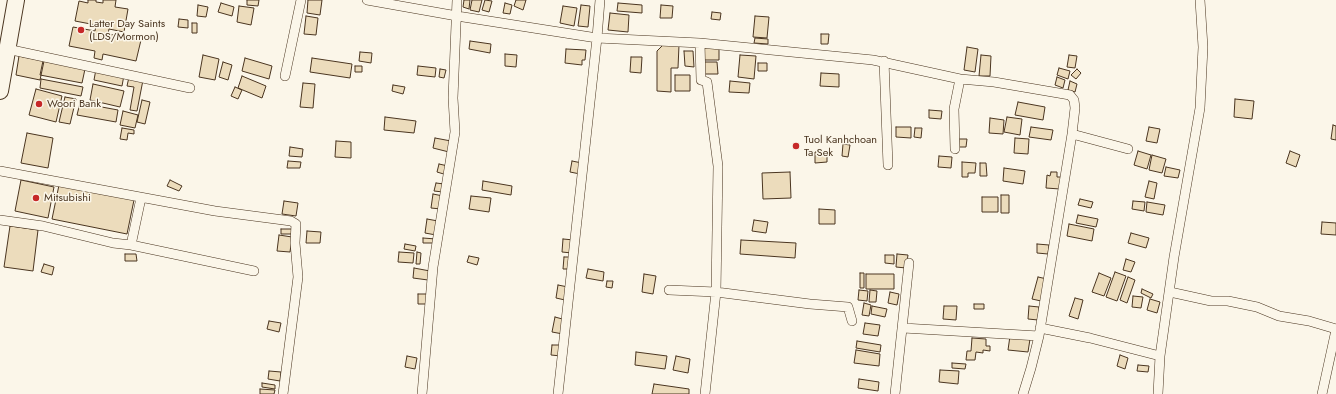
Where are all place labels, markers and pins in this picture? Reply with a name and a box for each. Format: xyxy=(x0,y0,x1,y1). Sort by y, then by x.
place label: Latter Day Saints (LDS/Mormon) xyxy=(89,17,165,43)
marker: Latter Day Saints (LDS/Mormon) xyxy=(76,25,86,35)
place label: Woori Bank xyxy=(47,97,101,111)
marker: Woori Bank xyxy=(34,99,44,109)
place label: Tuol Kanhchoan Ta Sek xyxy=(804,133,877,159)
marker: Tuol Kanhchoan Ta Sek xyxy=(791,141,801,151)
place label: Mitsubishi xyxy=(44,191,91,205)
marker: Mitsubishi xyxy=(31,193,41,203)

